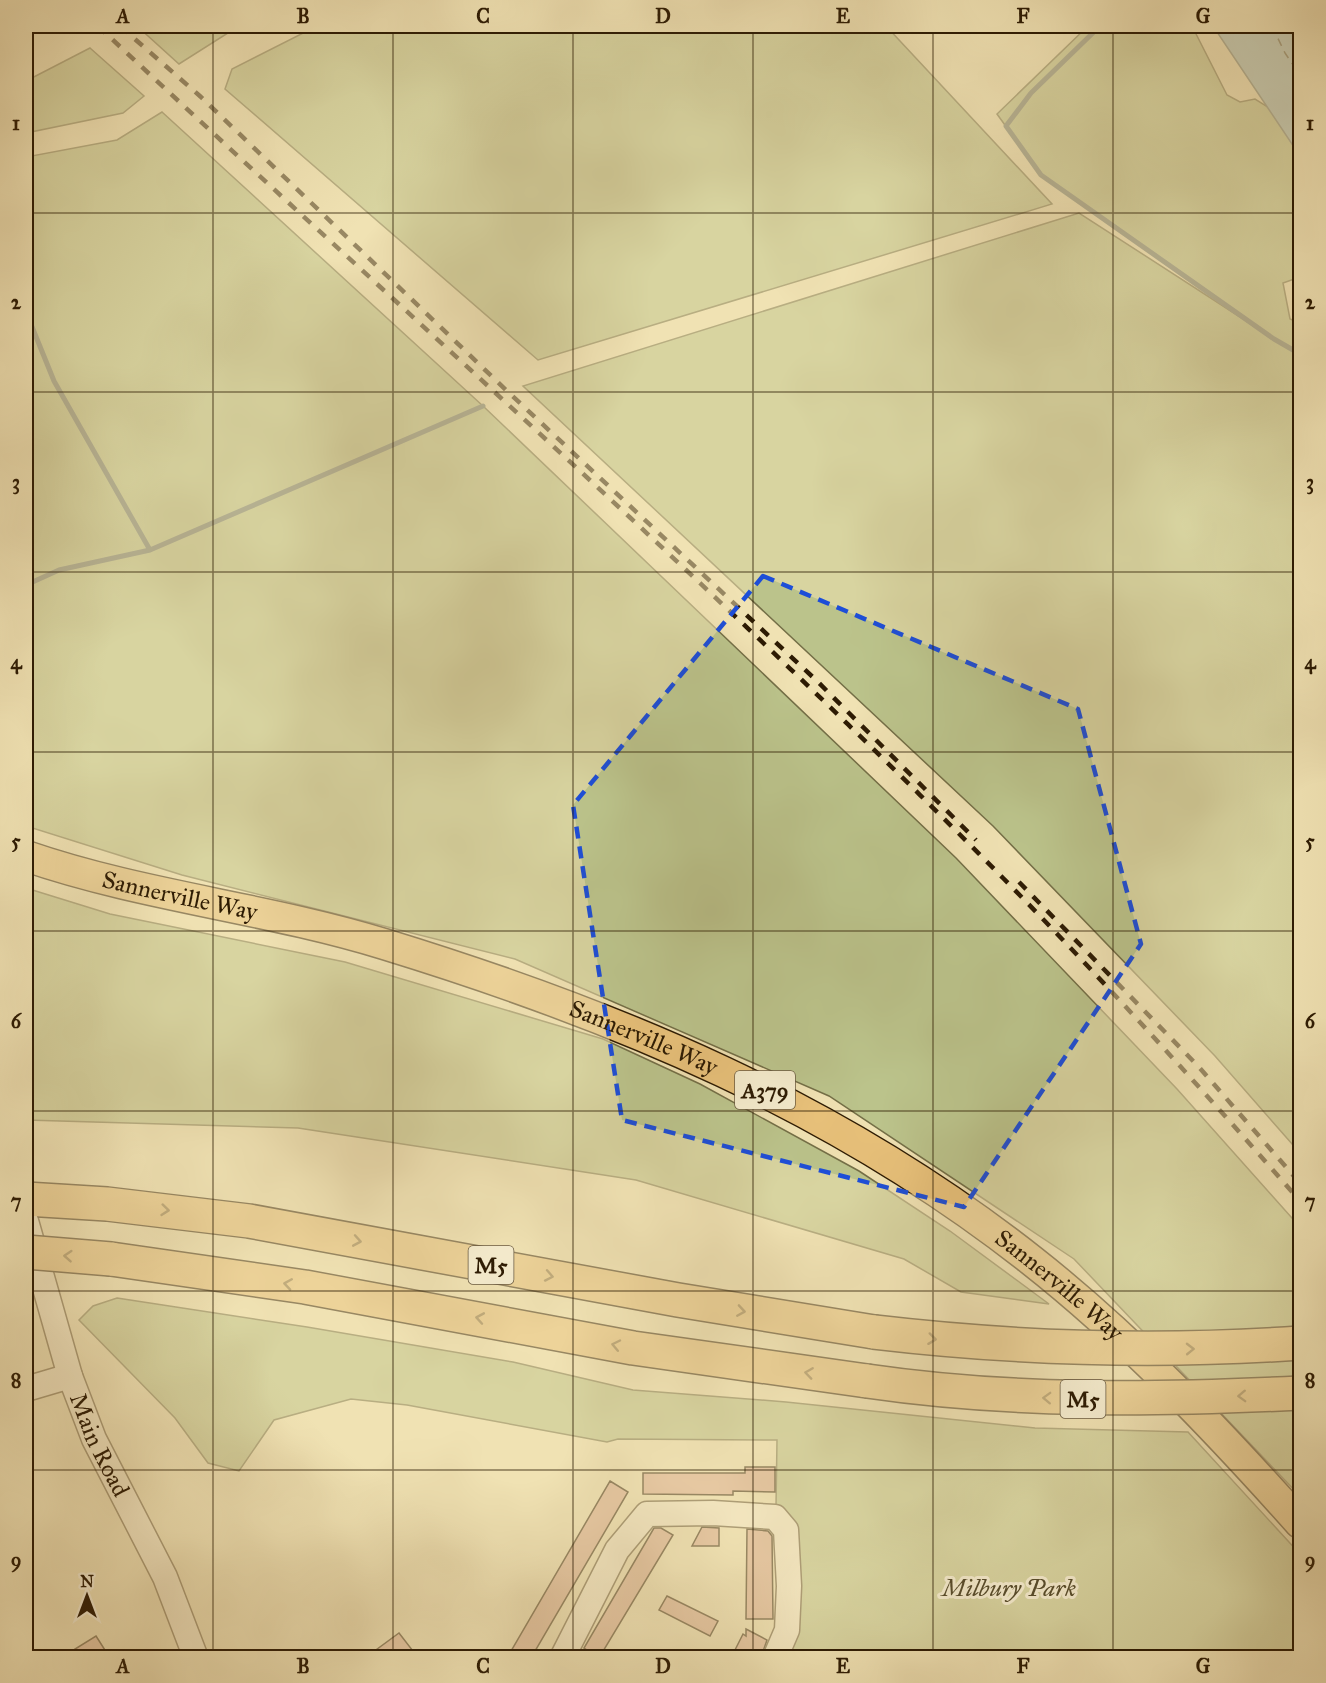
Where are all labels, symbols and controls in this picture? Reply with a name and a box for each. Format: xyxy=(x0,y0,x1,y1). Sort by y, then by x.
text: A xyxy=(114,4,130,28)
text: B xyxy=(296,4,310,28)
text: C xyxy=(476,4,490,28)
text: D xyxy=(655,4,671,28)
text: E xyxy=(836,4,851,28)
text: F xyxy=(1016,4,1030,28)
text: G xyxy=(1196,4,1211,28)
text: 1 xyxy=(12,111,20,135)
text: 1 xyxy=(1306,111,1314,135)
text: 2 xyxy=(11,290,22,314)
text: 2 xyxy=(1305,290,1316,314)
text: 3 xyxy=(12,470,20,495)
text: 3 xyxy=(1306,470,1314,495)
text: 4 xyxy=(10,650,22,675)
text: 4 xyxy=(1304,650,1316,675)
text: 5 xyxy=(11,829,21,853)
text: 5 xyxy=(1305,829,1315,853)
street label: Sannerville Way xyxy=(99,864,261,927)
street label: Sannerville Way xyxy=(565,993,723,1083)
text: 6 xyxy=(11,1009,23,1033)
text: 6 xyxy=(1305,1009,1317,1033)
road number: A379 xyxy=(735,1071,795,1109)
text: 7 xyxy=(11,1189,22,1213)
text: 7 xyxy=(1305,1189,1316,1213)
one-way arrow xyxy=(160,1203,169,1216)
street label: Sannerville Way xyxy=(989,1223,1130,1348)
one-way arrow xyxy=(353,1234,362,1246)
road number: M5 xyxy=(468,1246,514,1284)
one-way arrow xyxy=(63,1249,72,1262)
one-way arrow xyxy=(544,1269,554,1282)
one-way arrow xyxy=(283,1278,293,1291)
one-way arrow xyxy=(736,1304,746,1317)
one-way arrow xyxy=(475,1312,485,1325)
one-way arrow xyxy=(928,1332,937,1345)
one-way arrow xyxy=(611,1339,621,1352)
one-way arrow xyxy=(1185,1342,1194,1355)
one-way arrow xyxy=(804,1367,814,1380)
text: 8 xyxy=(11,1368,21,1392)
text: 8 xyxy=(1305,1368,1315,1392)
road number: M5 xyxy=(1060,1380,1106,1418)
street label: Main Road xyxy=(63,1389,136,1502)
one-way arrow xyxy=(1238,1389,1247,1402)
one-way arrow xyxy=(1043,1391,1052,1404)
text: 9 xyxy=(11,1548,21,1573)
text: 9 xyxy=(1305,1548,1315,1573)
north arrow xyxy=(57,1566,117,1626)
text: N xyxy=(80,1572,94,1591)
park label: Milbury Park xyxy=(940,1573,1076,1603)
text: A xyxy=(114,1654,130,1678)
text: B xyxy=(296,1654,310,1678)
text: C xyxy=(476,1654,490,1678)
text: D xyxy=(655,1654,671,1678)
text: E xyxy=(836,1654,851,1678)
text: F xyxy=(1016,1654,1030,1678)
text: G xyxy=(1196,1654,1211,1678)

